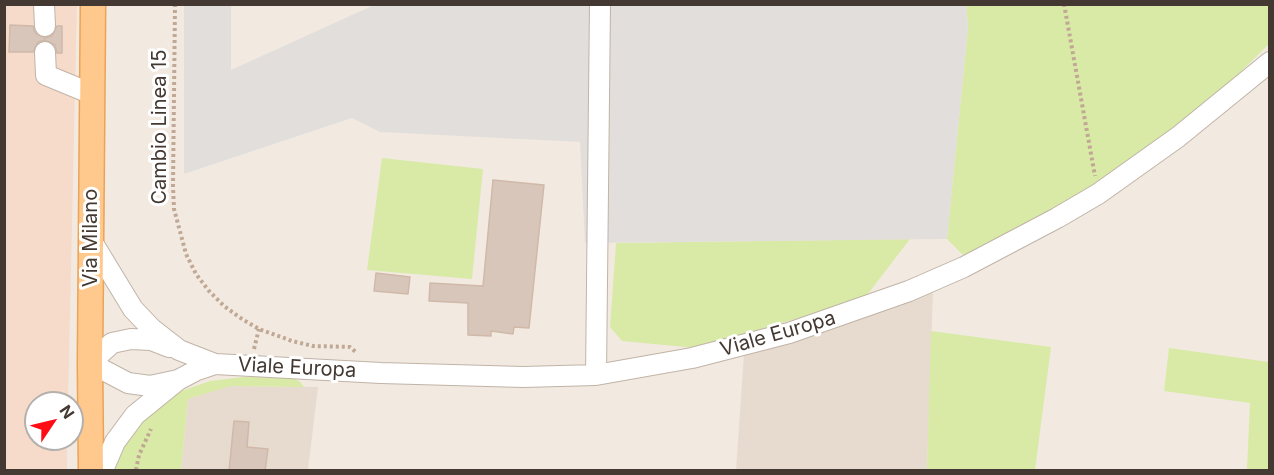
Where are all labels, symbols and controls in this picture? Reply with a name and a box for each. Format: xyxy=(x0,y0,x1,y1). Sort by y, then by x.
street label: Cambio Linea 15 xyxy=(148,49,172,205)
street label: Via Milano xyxy=(79,189,103,287)
street label: Viale Europa xyxy=(718,306,838,362)
street label: Viale Europa xyxy=(237,353,357,383)
north arrow xyxy=(24,391,84,451)
text: N xyxy=(55,401,79,423)

